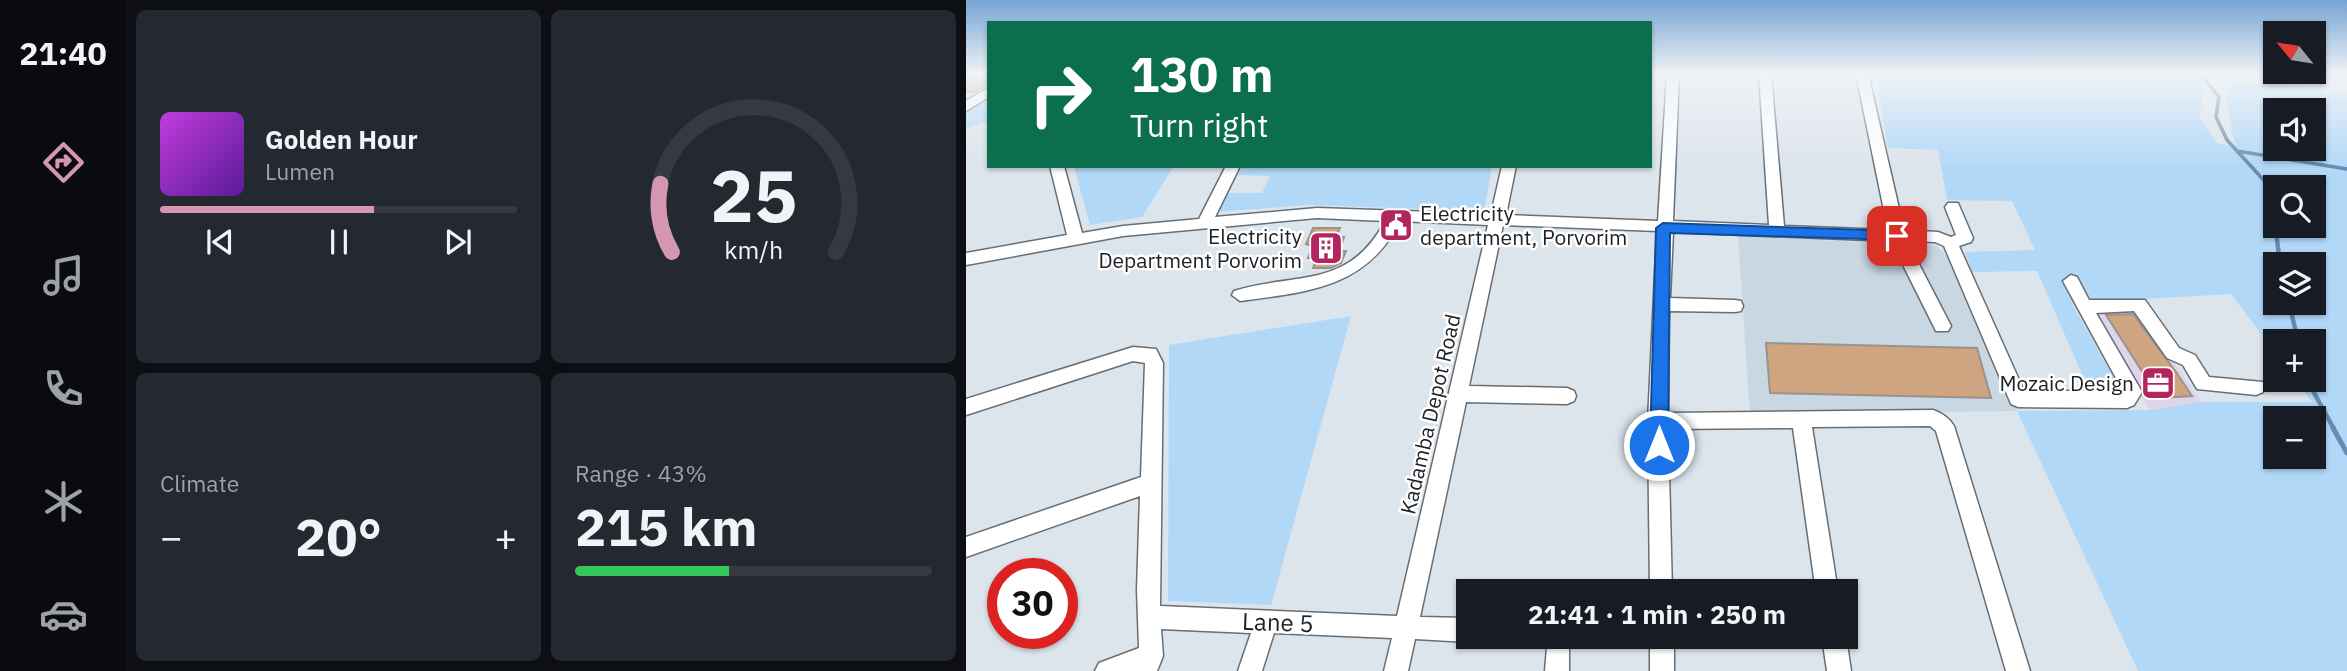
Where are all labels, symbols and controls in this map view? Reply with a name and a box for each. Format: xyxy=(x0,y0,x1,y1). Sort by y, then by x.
north arrow xyxy=(2263,21,2326,84)
map controls xyxy=(2263,21,2326,469)
text: 21:40 xyxy=(19,32,107,74)
text: 130 m xyxy=(1130,42,1274,105)
icon: right xyxy=(1015,49,1106,140)
button: sound xyxy=(2263,98,2326,161)
text: Turn right xyxy=(1130,104,1268,146)
text: Golden Hour xyxy=(265,122,418,156)
icon: directions xyxy=(39,138,88,187)
text: 25 xyxy=(710,148,797,243)
text: Lumen xyxy=(265,156,335,186)
button: search xyxy=(2263,175,2326,238)
place label: Electricity department, Porvorim xyxy=(1420,199,1627,251)
public building icon: Electricity department, Porvorim xyxy=(1377,206,1415,244)
pin xyxy=(1867,206,1927,266)
icon: arrive xyxy=(1878,217,1916,255)
place label: Electricity Department Porvorim xyxy=(1099,222,1303,274)
icon: previous xyxy=(201,223,239,261)
icon: pause xyxy=(320,223,358,261)
icon: next xyxy=(439,223,477,261)
building icon: Electricity Department Porvorim xyxy=(1307,229,1345,267)
text: km/h xyxy=(724,233,783,266)
icon: music xyxy=(39,251,88,300)
button: layers xyxy=(2263,252,2326,315)
street label: Kadamba Depot Road xyxy=(1393,311,1467,517)
button: + xyxy=(2263,329,2326,392)
icon: phone xyxy=(39,364,88,413)
office icon: Mozaic Design xyxy=(2139,364,2177,402)
place label: Mozaic Design xyxy=(1999,369,2134,397)
button: − xyxy=(2263,406,2326,469)
position arrow xyxy=(1622,408,1696,482)
text: Range · 43% xyxy=(575,458,707,488)
text: Climate xyxy=(160,468,239,498)
icon: climate xyxy=(39,477,88,526)
text: 215 km xyxy=(575,493,757,560)
text: 20° xyxy=(295,503,382,570)
text: − xyxy=(160,512,183,561)
text: + xyxy=(494,512,517,561)
speed limit sign: 30 xyxy=(987,558,1078,649)
icon: car xyxy=(39,590,88,639)
text: 21:41 · 1 min · 250 m xyxy=(1528,597,1786,631)
street label: Lane 5 xyxy=(1242,605,1314,639)

